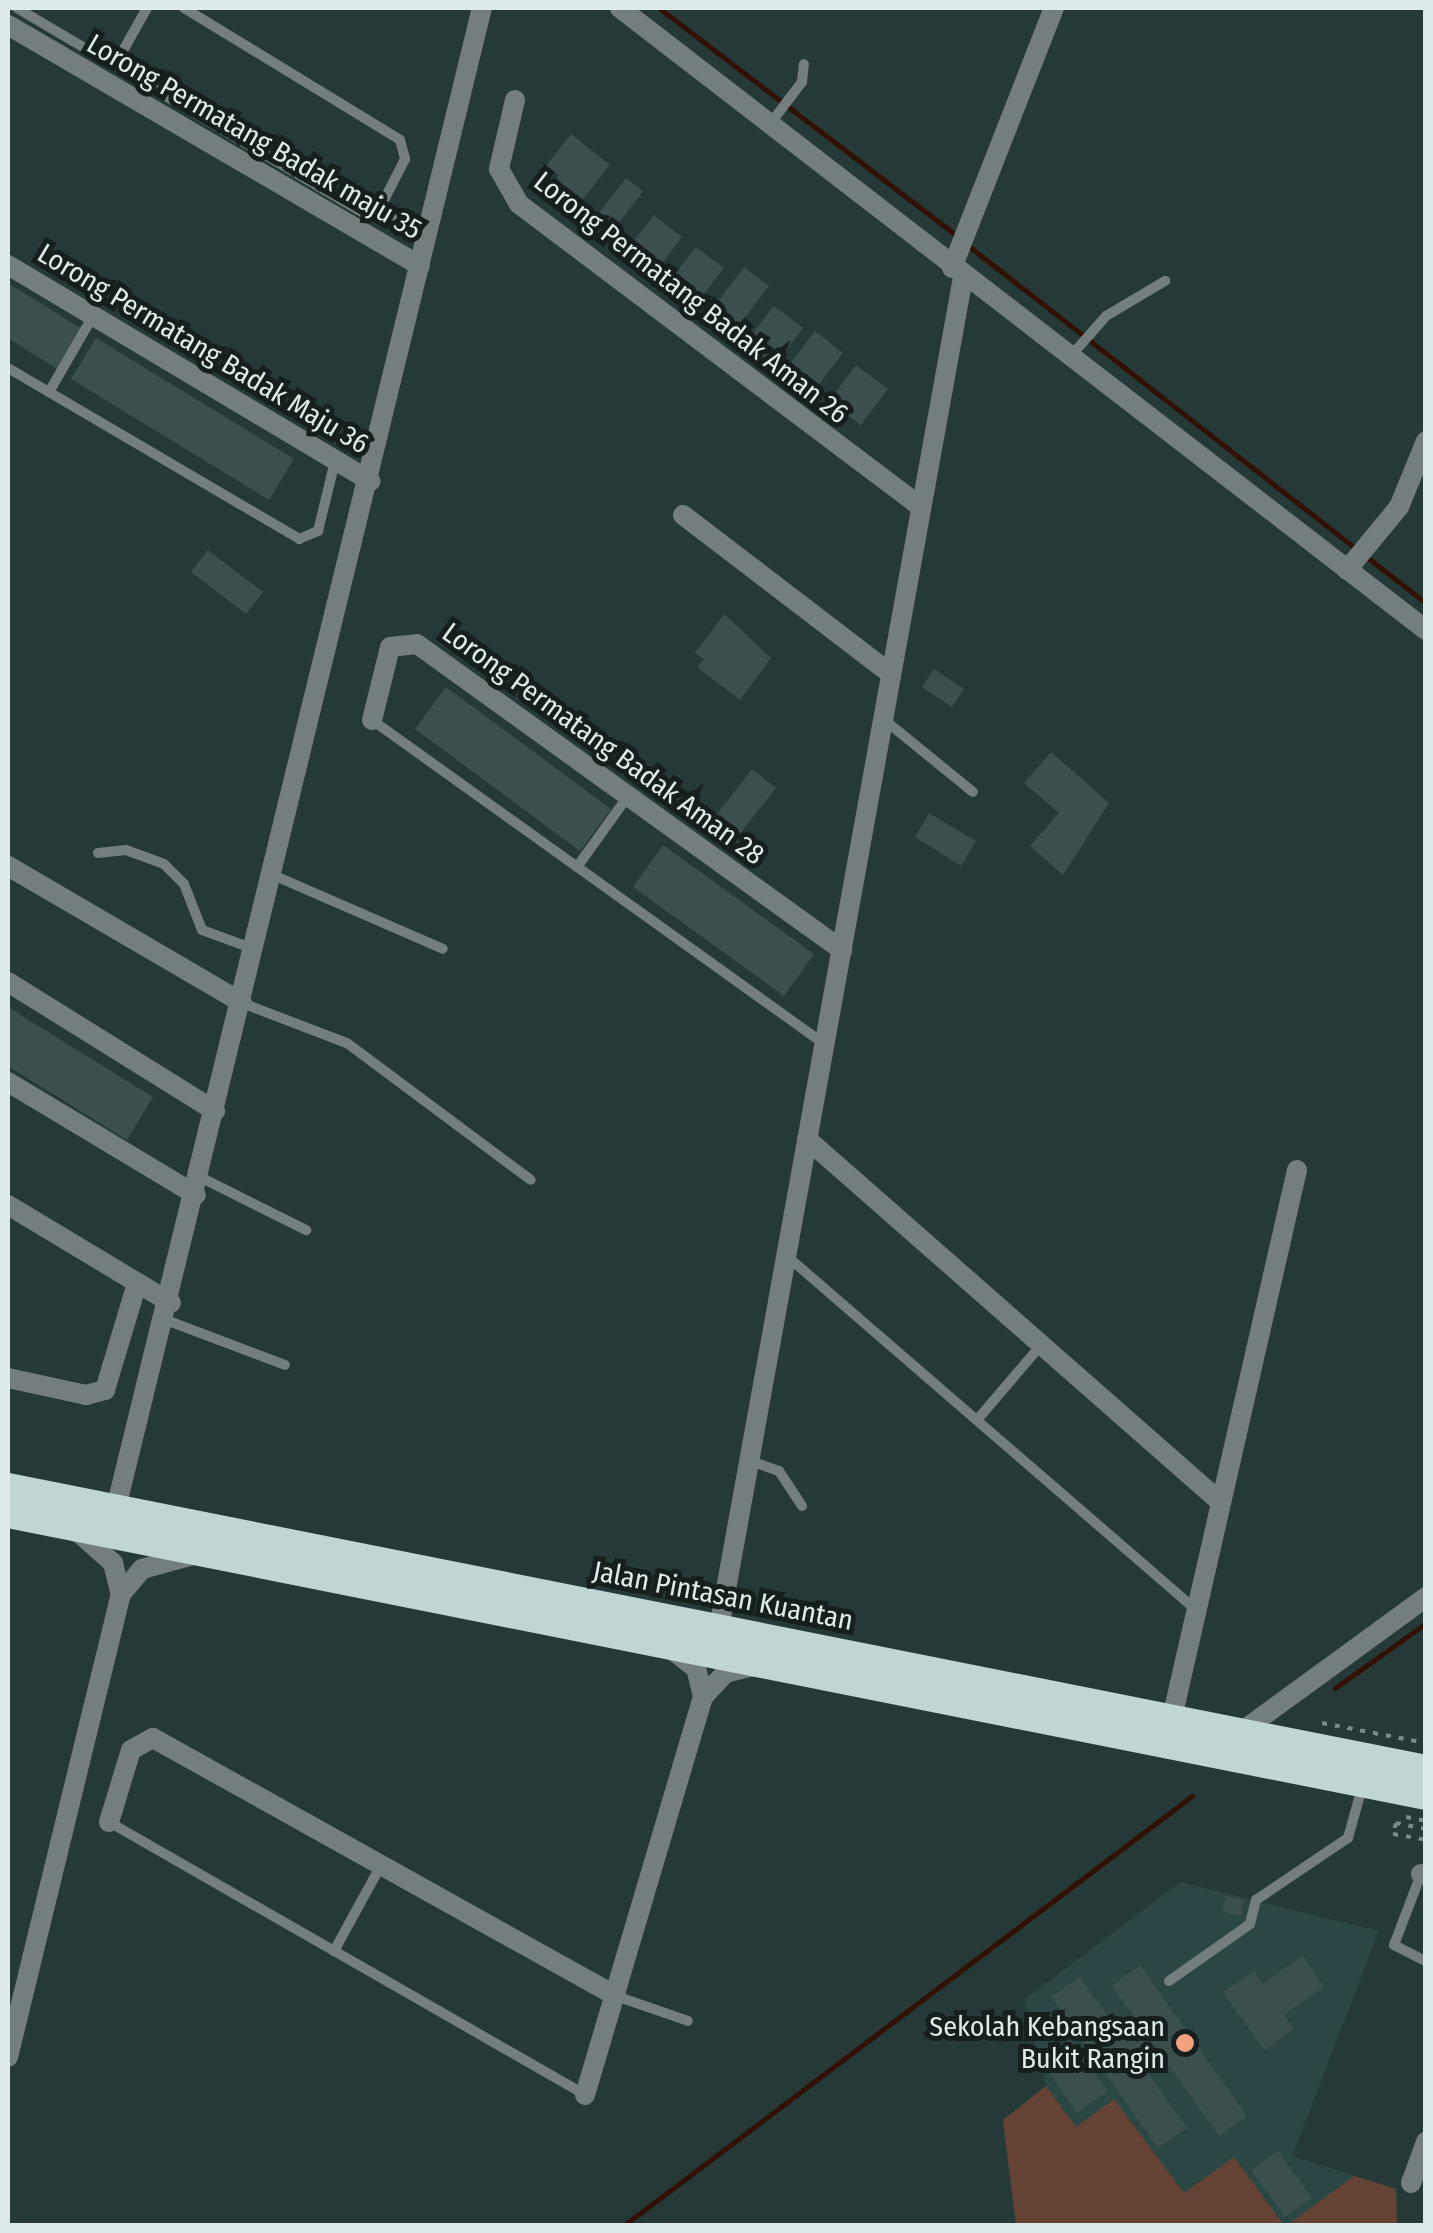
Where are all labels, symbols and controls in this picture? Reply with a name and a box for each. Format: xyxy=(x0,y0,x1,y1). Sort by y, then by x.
street label: Lorong Permatang Badak maju 35 xyxy=(81,27,427,247)
street label: Lorong Permatang Badak Aman 26 xyxy=(527,165,855,431)
street label: Lorong Permatang Badak Maju 36 xyxy=(31,237,375,461)
street label: Lorong Permatang Badak Aman 28 xyxy=(436,616,770,872)
street label: Jalan Pintasan Kuantan xyxy=(590,1554,856,1638)
place label: Sekolah Kebangsaan Bukit Rangin xyxy=(929,2010,1165,2076)
marker: Sekolah Kebangsaan Bukit Rangin xyxy=(1174,2032,1196,2054)

